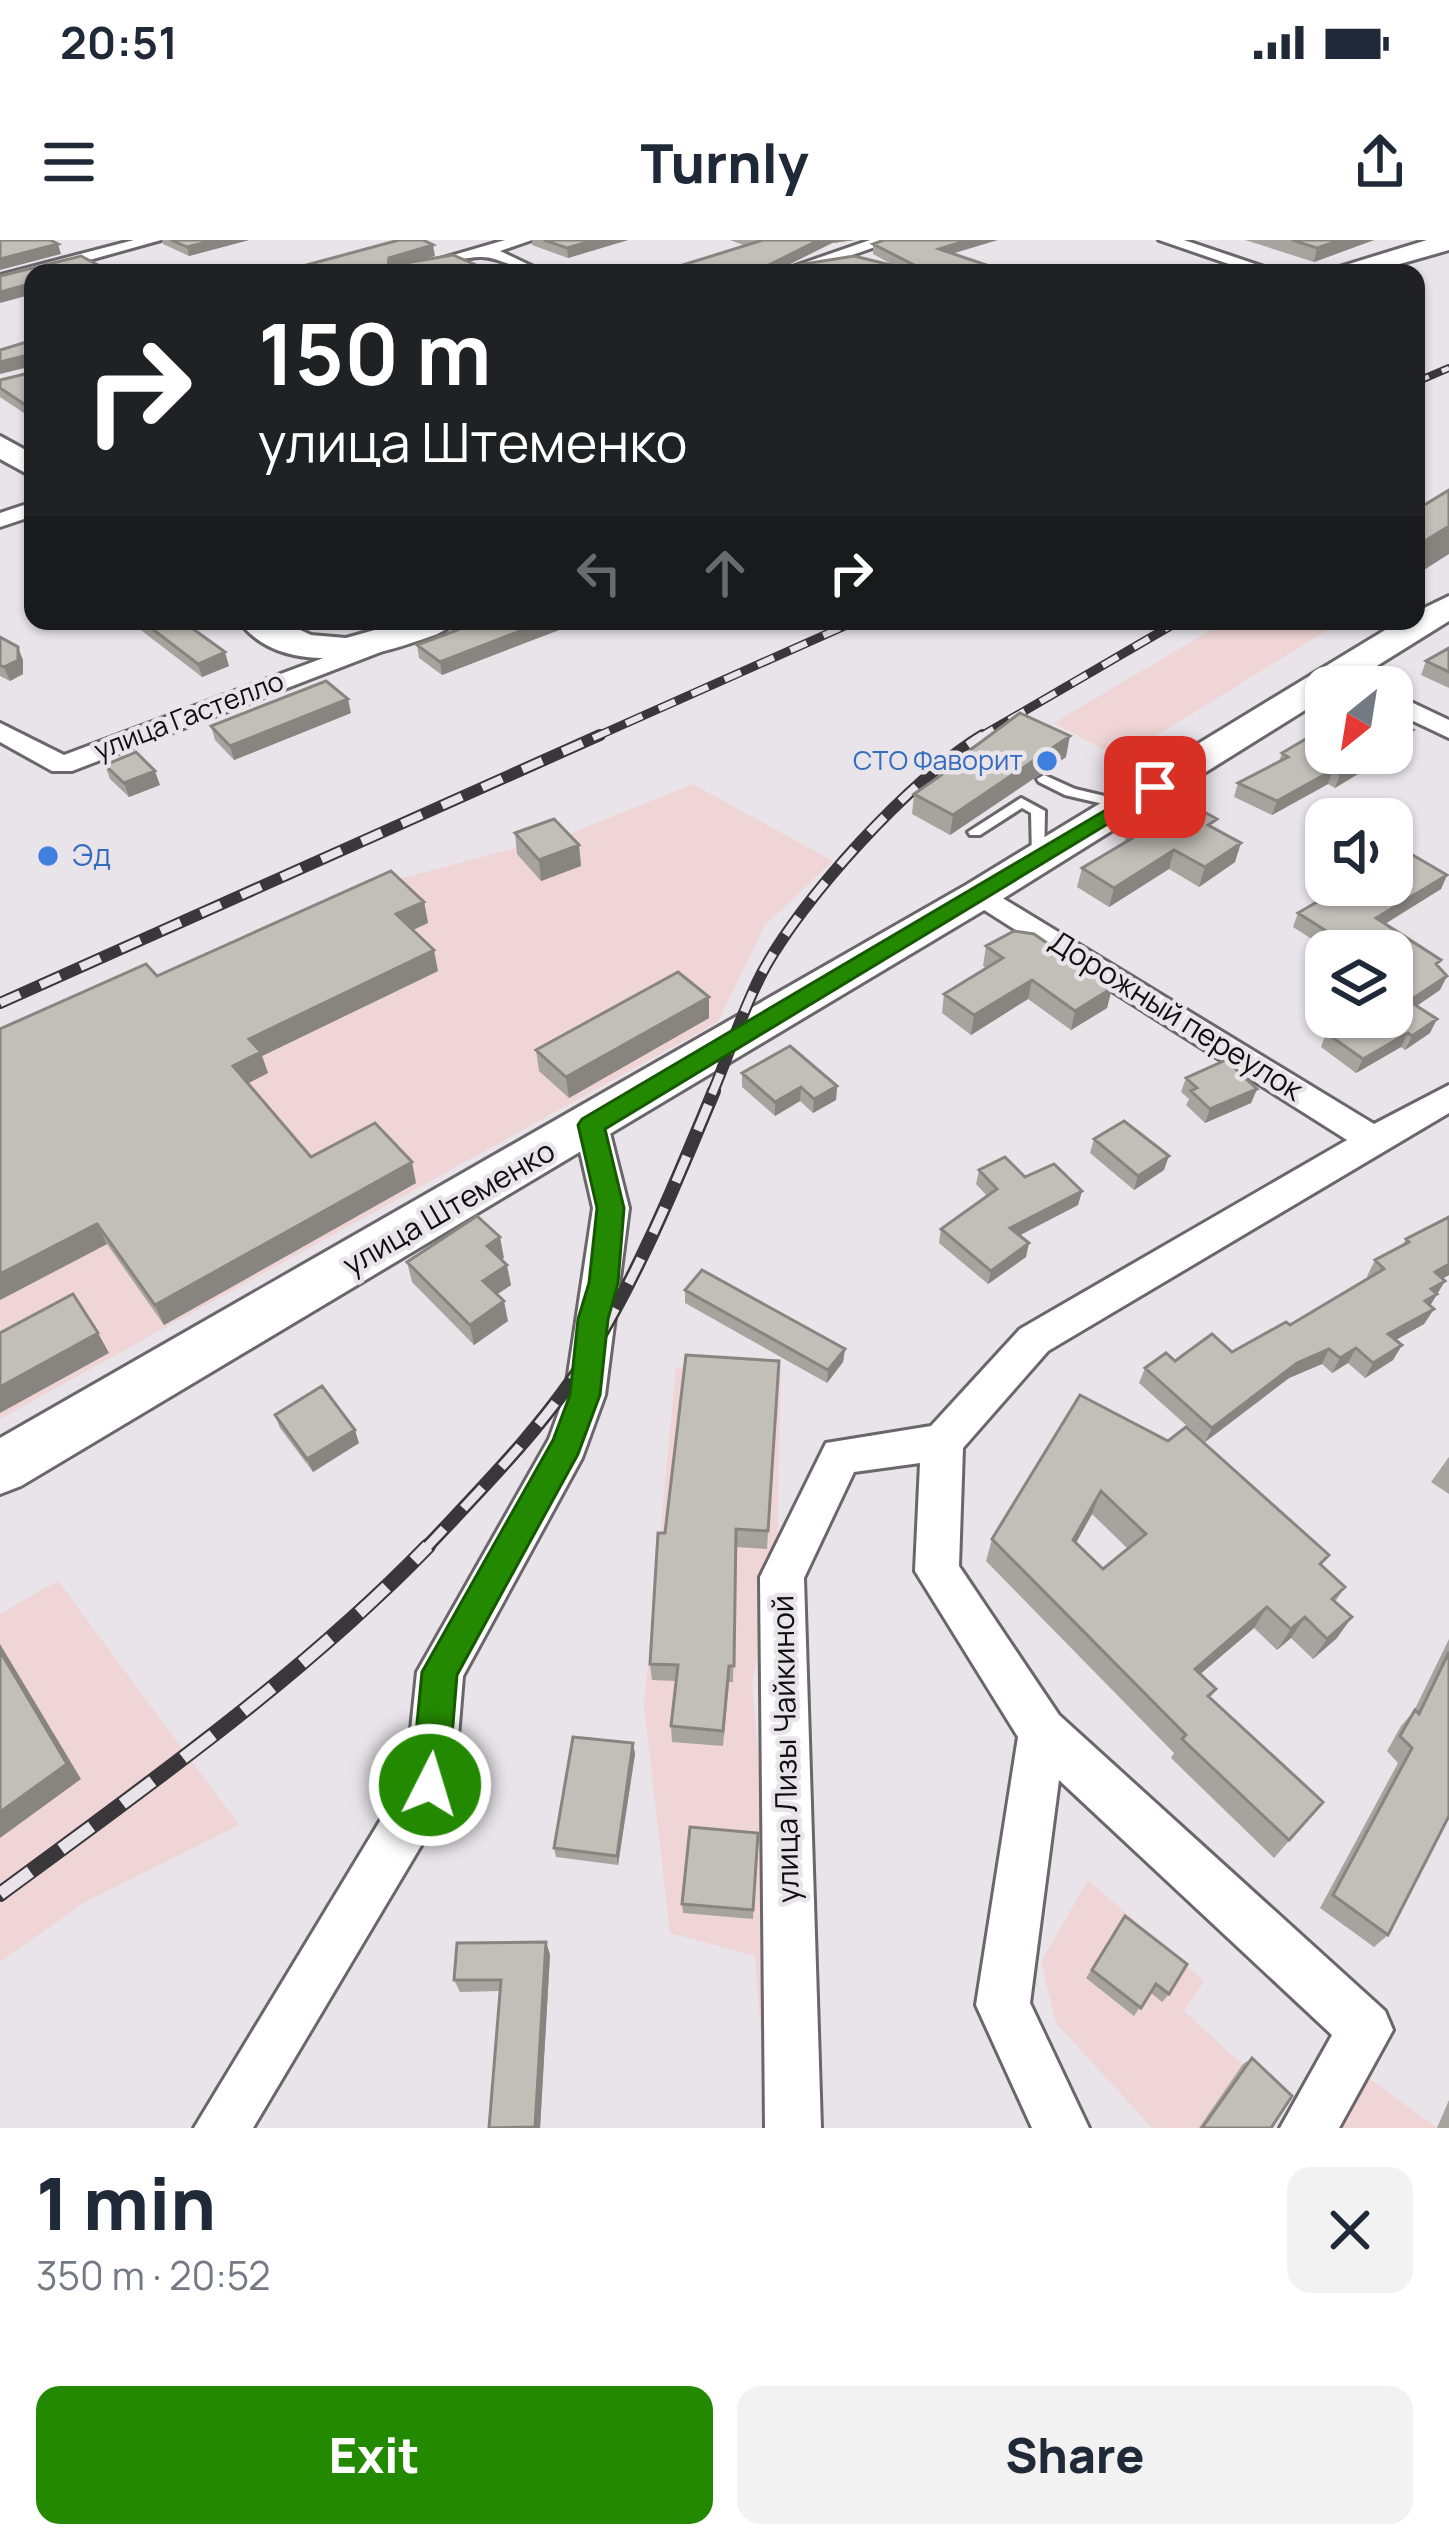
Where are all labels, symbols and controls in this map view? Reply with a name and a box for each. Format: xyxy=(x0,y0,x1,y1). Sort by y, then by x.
text: 20:51 xyxy=(60,11,178,73)
text: Turnly xyxy=(641,125,808,199)
icon: menu xyxy=(36,129,102,195)
icon: share xyxy=(1347,129,1413,195)
text: 150 m xyxy=(258,295,492,410)
icon: right xyxy=(60,312,216,468)
text: улица Штеменко xyxy=(258,404,687,478)
icon: left xyxy=(566,540,632,606)
icon: ahead xyxy=(692,540,758,606)
icon: right xyxy=(818,540,884,606)
street label: улица Гастелло xyxy=(88,661,289,768)
north arrow xyxy=(1305,666,1413,774)
map controls xyxy=(1305,666,1413,1038)
pin xyxy=(1104,736,1206,838)
place label: СТО Фаворит xyxy=(853,741,1023,778)
marker: СТО Фаворит xyxy=(1034,748,1060,774)
icon: arrive xyxy=(1122,754,1188,820)
button: sound xyxy=(1305,798,1413,906)
place label: Эд xyxy=(72,834,111,875)
marker: Эд xyxy=(35,843,61,869)
street label: Дорожный переулок xyxy=(1042,920,1312,1110)
button: layers xyxy=(1305,930,1413,1038)
street label: улица Штеменко xyxy=(335,1129,562,1284)
street label: улица Лизы Чайкиной xyxy=(761,1595,808,1903)
position arrow xyxy=(367,1722,493,1848)
text: 1 min xyxy=(36,2153,216,2252)
button: close xyxy=(1287,2167,1413,2293)
text: 350 m · 20:52 xyxy=(36,2248,271,2302)
button: Exit xyxy=(36,2386,713,2524)
button: Share xyxy=(737,2386,1413,2524)

